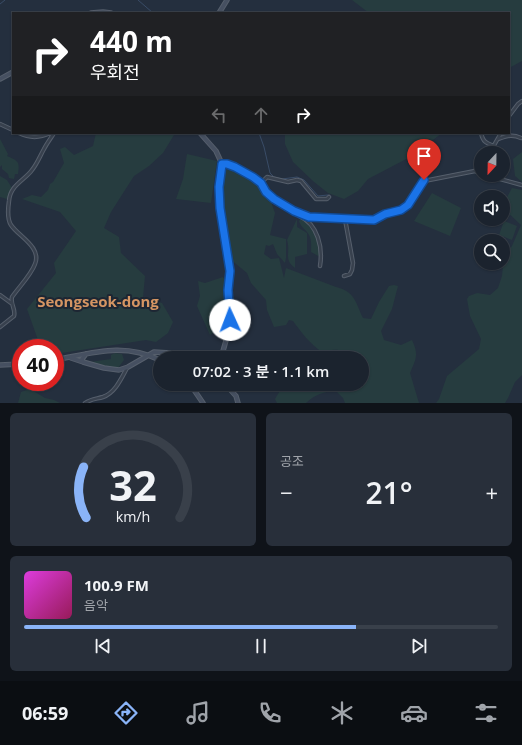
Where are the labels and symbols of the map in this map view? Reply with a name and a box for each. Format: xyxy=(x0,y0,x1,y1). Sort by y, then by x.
pin xyxy=(407,139,441,180)
north arrow xyxy=(474,146,510,182)
district label: Seongseok-dong xyxy=(37,291,159,311)
position arrow xyxy=(209,299,251,341)
speed limit sign: 40 xyxy=(12,339,64,391)

